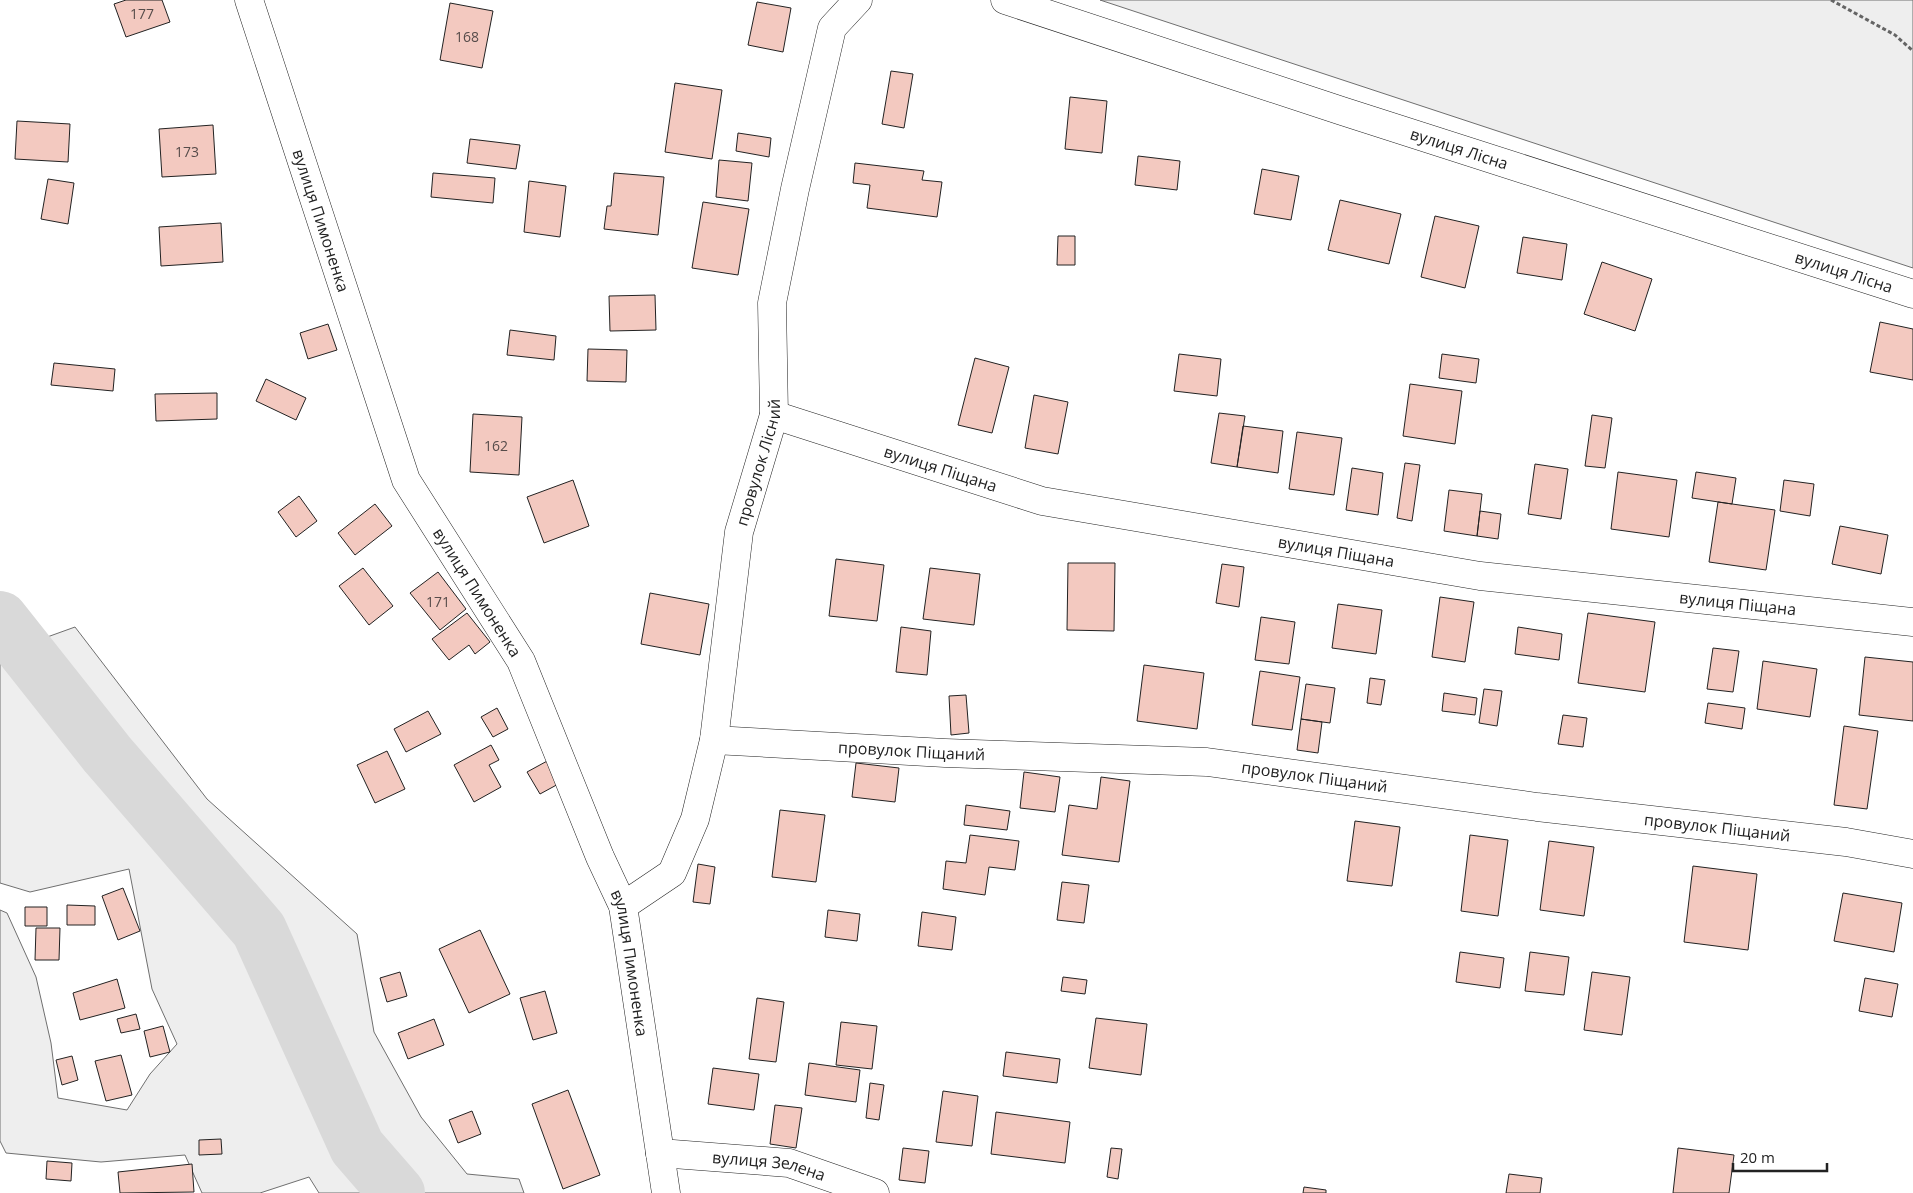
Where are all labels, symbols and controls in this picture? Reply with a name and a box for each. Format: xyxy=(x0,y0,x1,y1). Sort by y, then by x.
house number: 177 xyxy=(130,4,154,23)
house number: 168 xyxy=(455,27,479,46)
street label: вулиця Лісна xyxy=(1408,123,1511,175)
house number: 173 xyxy=(175,142,199,161)
street label: вулиця Пимоненка xyxy=(287,146,355,295)
street label: вулиця Лісна xyxy=(1792,246,1896,298)
street label: провулок Лісний xyxy=(730,399,785,529)
house number: 162 xyxy=(484,436,508,455)
street label: вулиця Піщана xyxy=(881,440,1000,497)
street label: вулиця Пимоненка xyxy=(428,523,527,661)
street label: вулиця Піщана xyxy=(1276,531,1396,572)
street label: вулиця Піщана xyxy=(1678,586,1797,621)
house number: 171 xyxy=(426,592,450,611)
street label: провулок Піщаний xyxy=(838,736,986,765)
street label: провулок Піщаний xyxy=(1240,756,1389,797)
street label: провулок Піщаний xyxy=(1643,808,1792,847)
street label: вулиця Пимоненка xyxy=(606,885,653,1038)
scale bar xyxy=(1733,1140,1827,1172)
street label: вулиця Зелена xyxy=(711,1146,829,1186)
text: 20 m xyxy=(1740,1147,1775,1167)

